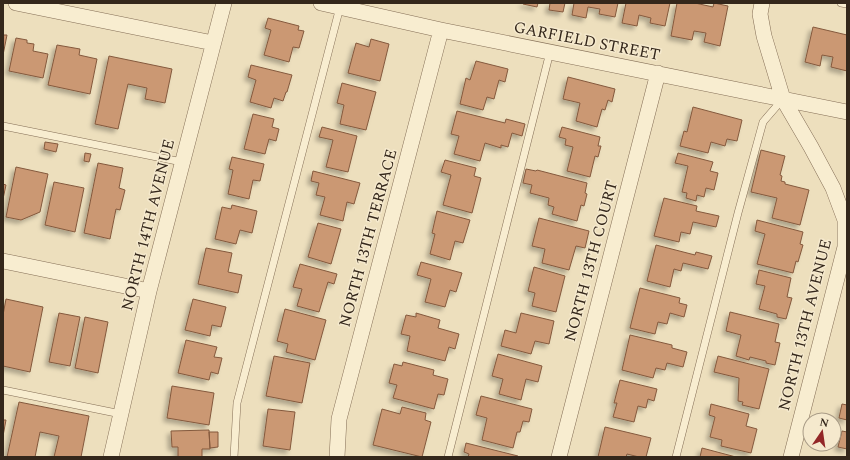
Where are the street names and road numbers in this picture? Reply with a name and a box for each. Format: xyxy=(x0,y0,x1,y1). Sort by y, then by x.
street label: GARFIELD STREET xyxy=(512,15,663,67)
street label: NORTH 14TH AVENUE xyxy=(115,136,181,314)
street label: NORTH 13TH TERRACE xyxy=(333,146,403,330)
street label: NORTH 13TH COURT xyxy=(558,177,624,344)
street label: NORTH 13TH AVENUE xyxy=(772,236,838,414)

